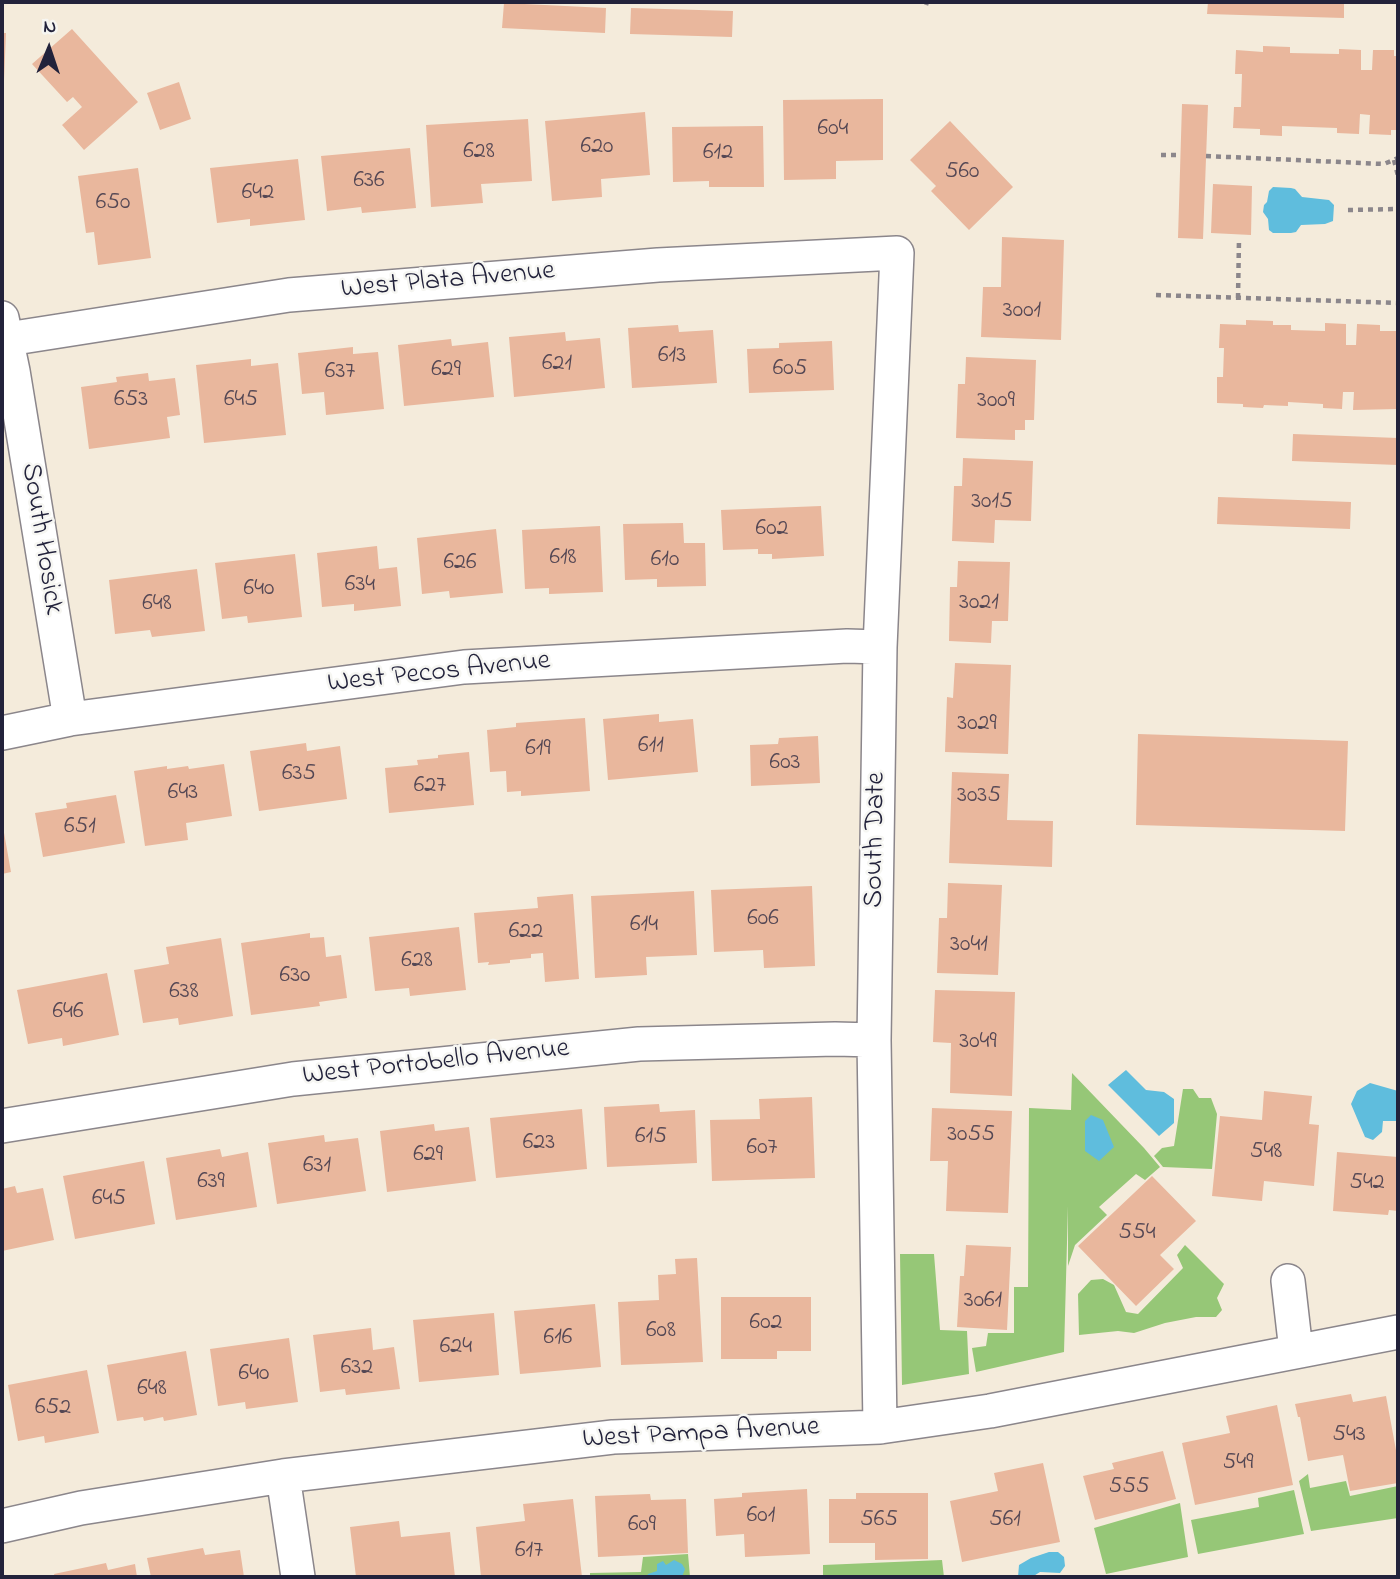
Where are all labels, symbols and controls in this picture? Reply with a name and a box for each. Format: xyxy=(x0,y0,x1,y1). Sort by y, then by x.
north arrow xyxy=(14,14,84,84)
text: N xyxy=(43,14,57,41)
house number: 604 xyxy=(818,116,848,144)
house number: 620 xyxy=(581,134,613,162)
house number: 628 xyxy=(463,139,495,167)
house number: 612 xyxy=(703,140,733,168)
house number: 560 xyxy=(945,159,979,187)
house number: 636 xyxy=(353,168,385,196)
house number: 642 xyxy=(242,180,274,208)
house number: 650 xyxy=(96,190,130,218)
street label: West Plata Avenue xyxy=(340,256,556,308)
house number: 3001 xyxy=(1003,298,1041,326)
house number: 613 xyxy=(658,343,686,371)
house number: 621 xyxy=(542,351,572,379)
house number: 605 xyxy=(773,356,807,384)
house number: 629 xyxy=(431,357,461,385)
house number: 637 xyxy=(325,359,355,387)
house number: 653 xyxy=(114,387,148,415)
house number: 645 xyxy=(224,387,258,415)
house number: 3009 xyxy=(977,388,1015,416)
street label: South Hosick xyxy=(11,461,69,617)
house number: 3015 xyxy=(971,489,1013,517)
house number: 602 xyxy=(756,516,788,544)
house number: 618 xyxy=(549,545,577,573)
house number: 610 xyxy=(651,547,679,575)
house number: 626 xyxy=(443,550,477,578)
house number: 634 xyxy=(345,572,375,600)
house number: 640 xyxy=(244,576,274,604)
house number: 3021 xyxy=(959,590,999,618)
house number: 648 xyxy=(142,591,172,619)
street label: West Pecos Avenue xyxy=(326,646,552,702)
house number: 3029 xyxy=(957,711,997,739)
house number: 611 xyxy=(638,733,664,761)
house number: 619 xyxy=(525,736,551,764)
house number: 603 xyxy=(770,750,800,778)
house number: 635 xyxy=(282,761,316,789)
street label: South Date xyxy=(859,772,895,908)
house number: 627 xyxy=(414,773,446,801)
house number: 643 xyxy=(168,780,198,808)
house number: 3035 xyxy=(957,783,1001,811)
house number: 651 xyxy=(64,814,96,842)
house number: 606 xyxy=(747,906,779,934)
house number: 614 xyxy=(630,912,658,940)
house number: 622 xyxy=(509,919,543,947)
house number: 3041 xyxy=(950,932,988,960)
house number: 628 xyxy=(401,948,433,976)
house number: 630 xyxy=(280,963,310,991)
house number: 638 xyxy=(169,979,199,1007)
house number: 646 xyxy=(52,999,84,1027)
house number: 3049 xyxy=(959,1029,997,1057)
street label: West Portobello Avenue xyxy=(301,1033,571,1095)
house number: 3055 xyxy=(947,1122,995,1150)
house number: 615 xyxy=(635,1124,667,1152)
house number: 623 xyxy=(523,1130,555,1158)
house number: 607 xyxy=(747,1135,777,1163)
house number: 548 xyxy=(1250,1139,1282,1167)
house number: 629 xyxy=(413,1142,443,1170)
house number: 631 xyxy=(303,1153,331,1181)
house number: 639 xyxy=(197,1169,225,1197)
house number: 542 xyxy=(1349,1170,1385,1198)
house number: 645 xyxy=(92,1186,126,1214)
house number: 554 xyxy=(1118,1220,1156,1248)
house number: 3061 xyxy=(964,1288,1002,1316)
house number: 602 xyxy=(750,1310,782,1338)
house number: 608 xyxy=(646,1318,676,1346)
house number: 616 xyxy=(544,1325,572,1353)
house number: 624 xyxy=(440,1334,472,1362)
house number: 632 xyxy=(341,1355,373,1383)
house number: 640 xyxy=(239,1361,269,1389)
house number: 648 xyxy=(137,1376,167,1404)
house number: 652 xyxy=(35,1395,71,1423)
street label: West Pampa Avenue xyxy=(582,1412,820,1458)
house number: 543 xyxy=(1332,1422,1366,1450)
house number: 549 xyxy=(1223,1450,1253,1478)
house number: 555 xyxy=(1108,1474,1150,1502)
house number: 601 xyxy=(747,1503,775,1531)
house number: 565 xyxy=(860,1507,898,1535)
house number: 561 xyxy=(989,1507,1021,1535)
house number: 609 xyxy=(628,1512,656,1540)
house number: 617 xyxy=(515,1538,543,1566)

